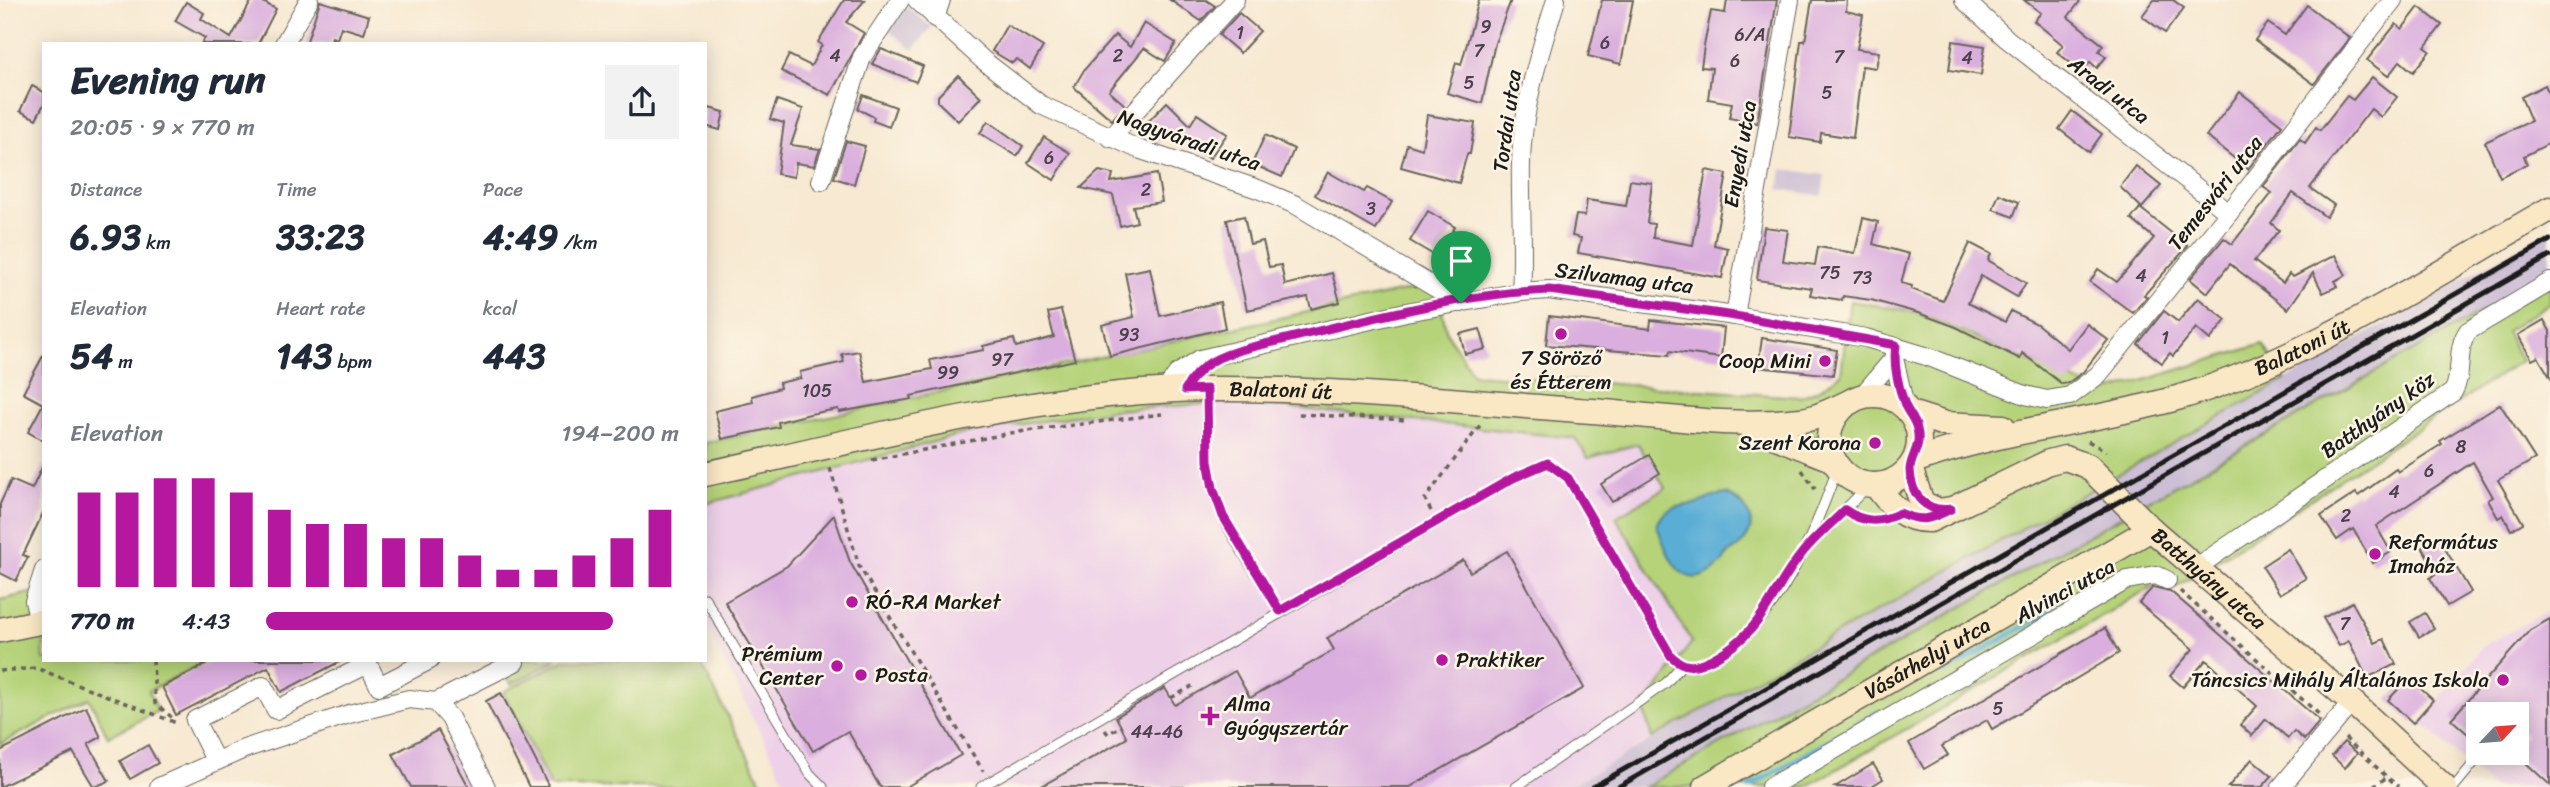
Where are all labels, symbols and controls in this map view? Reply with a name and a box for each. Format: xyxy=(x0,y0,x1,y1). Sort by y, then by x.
house number: 9 xyxy=(1480,11,1492,43)
house number: 1 xyxy=(1236,17,1244,49)
house number: 6/A xyxy=(1735,19,1765,51)
house number: 6 xyxy=(1600,27,1610,59)
house number: 7 xyxy=(1474,35,1486,67)
house number: 4 xyxy=(829,40,841,72)
house number: 2 xyxy=(1113,40,1123,72)
house number: 7 xyxy=(1834,41,1846,73)
house number: 4 xyxy=(1961,42,1973,74)
house number: 6 xyxy=(1730,45,1740,77)
street label: Aradi utca xyxy=(2059,45,2159,135)
text: Evening run xyxy=(70,47,266,114)
button: share xyxy=(605,65,679,139)
house number: 5 xyxy=(1464,67,1475,99)
street label: Tordai utca xyxy=(1481,67,1533,174)
house number: 5 xyxy=(1822,77,1833,109)
street label: Enyedi utca xyxy=(1712,97,1768,211)
street label: Nagyváradi utca xyxy=(1112,98,1266,182)
text: 20:05 · 9 × 770 m xyxy=(70,107,255,148)
street label: Temesvári utca xyxy=(2157,126,2273,259)
house number: 6 xyxy=(1044,142,1054,174)
text: Distance xyxy=(70,173,142,206)
text: Time xyxy=(276,173,317,206)
text: Pace xyxy=(483,173,523,206)
house number: 2 xyxy=(1141,174,1151,206)
house number: 3 xyxy=(1366,193,1376,225)
text: 6.93 xyxy=(70,206,141,268)
text: 33:23 xyxy=(276,206,365,268)
text: 4:49 xyxy=(483,206,558,268)
text: km xyxy=(141,226,171,259)
text: /km xyxy=(558,226,598,259)
pin xyxy=(1431,231,1491,303)
icon: arrive xyxy=(1442,242,1480,280)
street label: Szilvamag utca xyxy=(1553,251,1696,305)
house number: 75 xyxy=(1819,257,1841,289)
house number: 4 xyxy=(2135,260,2147,292)
house number: 73 xyxy=(1852,262,1872,294)
text: Elevation xyxy=(70,292,147,325)
text: Heart rate xyxy=(276,292,366,325)
text: kcal xyxy=(483,292,517,325)
street label: Balatoni út xyxy=(2248,308,2357,387)
house number: 93 xyxy=(1119,319,1140,351)
house number: 1 xyxy=(2161,322,2169,354)
text: 54 xyxy=(70,325,113,387)
text: 143 xyxy=(276,325,332,387)
text: 443 xyxy=(483,325,546,387)
marker: 7 Söröző és Étterem xyxy=(1553,326,1569,342)
place label: 7 Söröző és Étterem xyxy=(1510,339,1612,401)
place label: Coop Mini xyxy=(1719,342,1812,380)
house number: 97 xyxy=(991,344,1014,376)
text: m xyxy=(113,345,133,378)
text: bpm xyxy=(332,345,372,378)
marker: Coop Mini xyxy=(1817,353,1833,369)
house number: 99 xyxy=(937,357,959,389)
street label: Batthyány köz xyxy=(2313,361,2443,469)
street label: Balatoni út xyxy=(1229,370,1333,411)
house number: 105 xyxy=(802,375,832,407)
text: Elevation xyxy=(70,413,163,454)
text: 194–200 m xyxy=(562,413,679,454)
place label: Szent Korona xyxy=(1739,424,1861,462)
house number: 8 xyxy=(2456,431,2467,463)
marker: Szent Korona xyxy=(1867,435,1883,451)
house number: 6 xyxy=(2424,455,2434,487)
house number: 4 xyxy=(2388,476,2400,508)
house number: 2 xyxy=(2341,500,2351,532)
street label: Batthyány utca xyxy=(2142,518,2276,640)
place label: Református Imaház xyxy=(2388,523,2498,585)
marker: Református Imaház xyxy=(2367,546,2383,562)
street label: Alvinci utca xyxy=(2007,548,2123,635)
place label: RÓ-RA Market xyxy=(866,583,1002,621)
marker: RÓ-RA Market xyxy=(844,594,860,610)
text: 770 m xyxy=(70,601,134,642)
text: 4:43 xyxy=(182,601,230,642)
street label: Vásárhelyi utca xyxy=(1857,606,1998,710)
house number: 7 xyxy=(2340,608,2352,640)
place label: Prémium Center xyxy=(742,635,824,697)
place label: Praktiker xyxy=(1456,641,1545,679)
marker: Praktiker xyxy=(1434,652,1450,668)
place label: Posta xyxy=(875,656,928,694)
marker: Prémium Center xyxy=(829,658,845,674)
place label: Táncsics Mihály Általános Iskola xyxy=(2191,661,2489,699)
marker: Posta xyxy=(853,667,869,683)
marker: Táncsics Mihály Általános Iskola xyxy=(2495,672,2511,688)
place label: Alma Gyógyszertár xyxy=(1223,685,1349,747)
house number: 5 xyxy=(1993,693,2004,725)
north arrow xyxy=(2466,702,2529,765)
map controls xyxy=(2466,702,2529,765)
marker: Alma Gyógyszertár xyxy=(1202,708,1218,724)
house number: 44-46 xyxy=(1131,716,1183,748)

